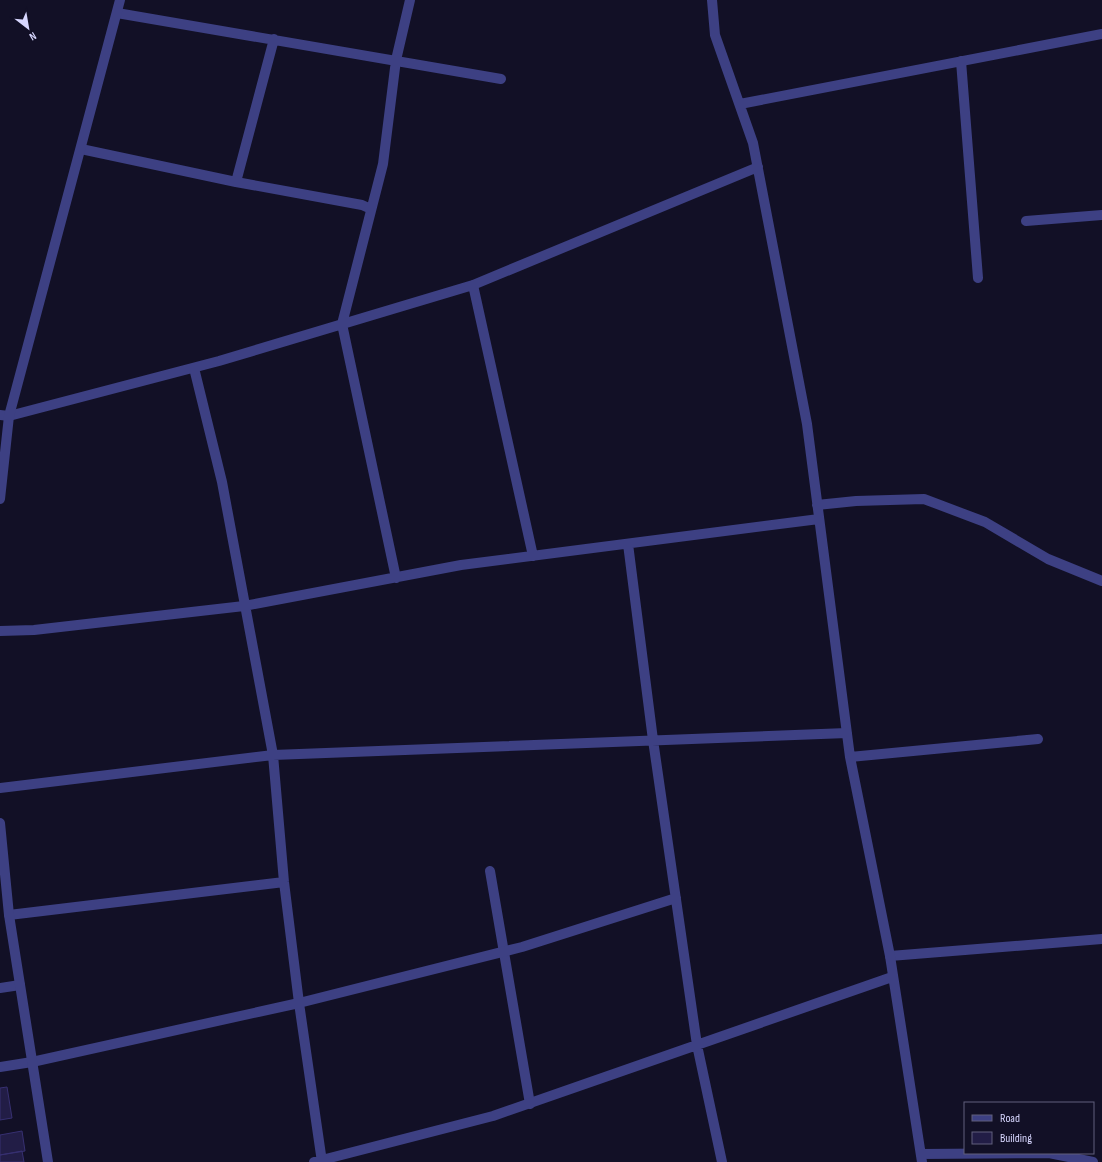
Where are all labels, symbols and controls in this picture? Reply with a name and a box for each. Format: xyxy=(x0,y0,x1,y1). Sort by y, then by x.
north arrow xyxy=(8,8,48,48)
text: N xyxy=(27,29,39,43)
legend xyxy=(964,1102,1094,1154)
text: Road xyxy=(1000,1111,1020,1126)
text: Building xyxy=(1000,1131,1032,1146)

